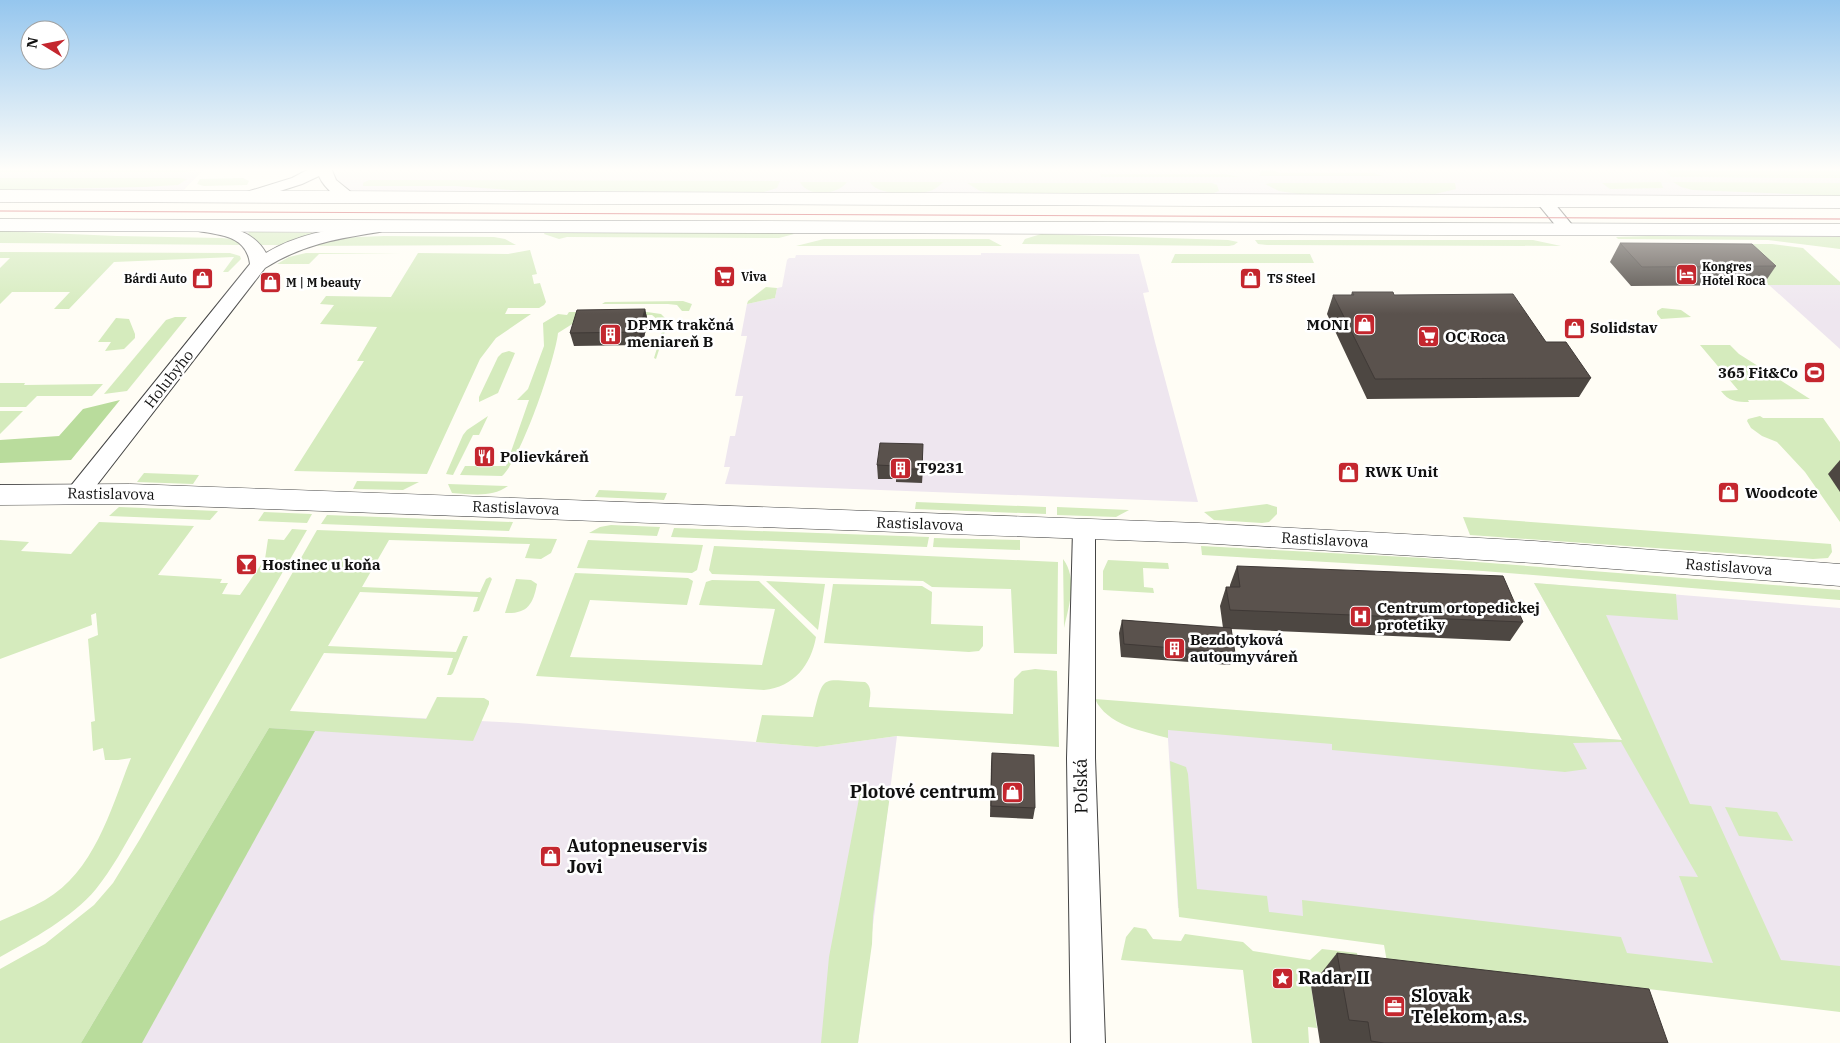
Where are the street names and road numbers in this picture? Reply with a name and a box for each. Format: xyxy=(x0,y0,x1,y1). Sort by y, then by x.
street label: Holubyho xyxy=(140,346,197,412)
street label: Rastislavova xyxy=(67,483,155,504)
street label: Rastislavova xyxy=(472,496,560,519)
street label: Rastislavova xyxy=(876,512,964,535)
street label: Rastislavova xyxy=(1281,528,1369,551)
street label: Rastislavova xyxy=(1685,554,1773,579)
street label: Poľská xyxy=(1069,758,1092,814)

